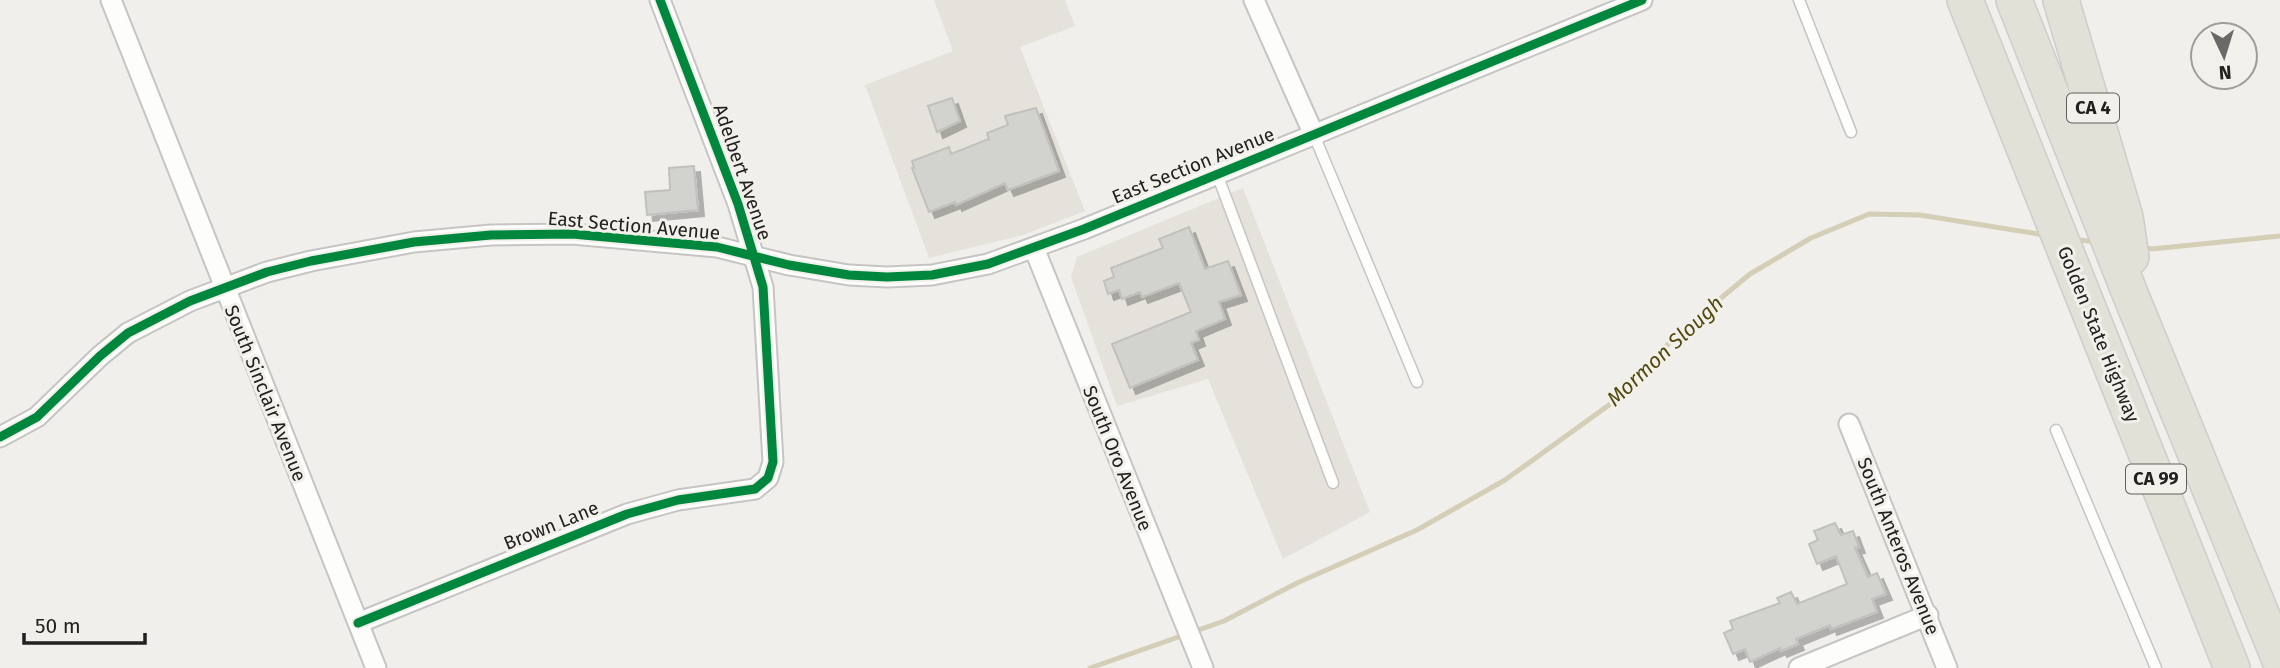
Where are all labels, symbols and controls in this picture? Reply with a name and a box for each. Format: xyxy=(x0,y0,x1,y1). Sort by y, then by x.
north arrow xyxy=(2189,21,2259,91)
text: N xyxy=(2218,61,2232,84)
road number: CA 4 xyxy=(2067,94,2119,122)
street label: Adelbert Avenue xyxy=(709,101,777,243)
street label: East Section Avenue xyxy=(1109,122,1278,209)
street label: East Section Avenue xyxy=(547,206,721,245)
street label: Golden State Highway xyxy=(2053,243,2145,426)
water label: Mormon Slough xyxy=(1601,290,1729,412)
street label: South Sinclair Avenue xyxy=(220,302,311,485)
street label: South Oro Avenue xyxy=(1078,382,1157,534)
street label: South Anteros Avenue xyxy=(1852,454,1945,638)
road number: CA 99 xyxy=(2126,464,2186,494)
street label: Brown Lane xyxy=(500,496,602,555)
scale bar xyxy=(24,602,145,646)
text: 50 m xyxy=(35,613,81,639)

